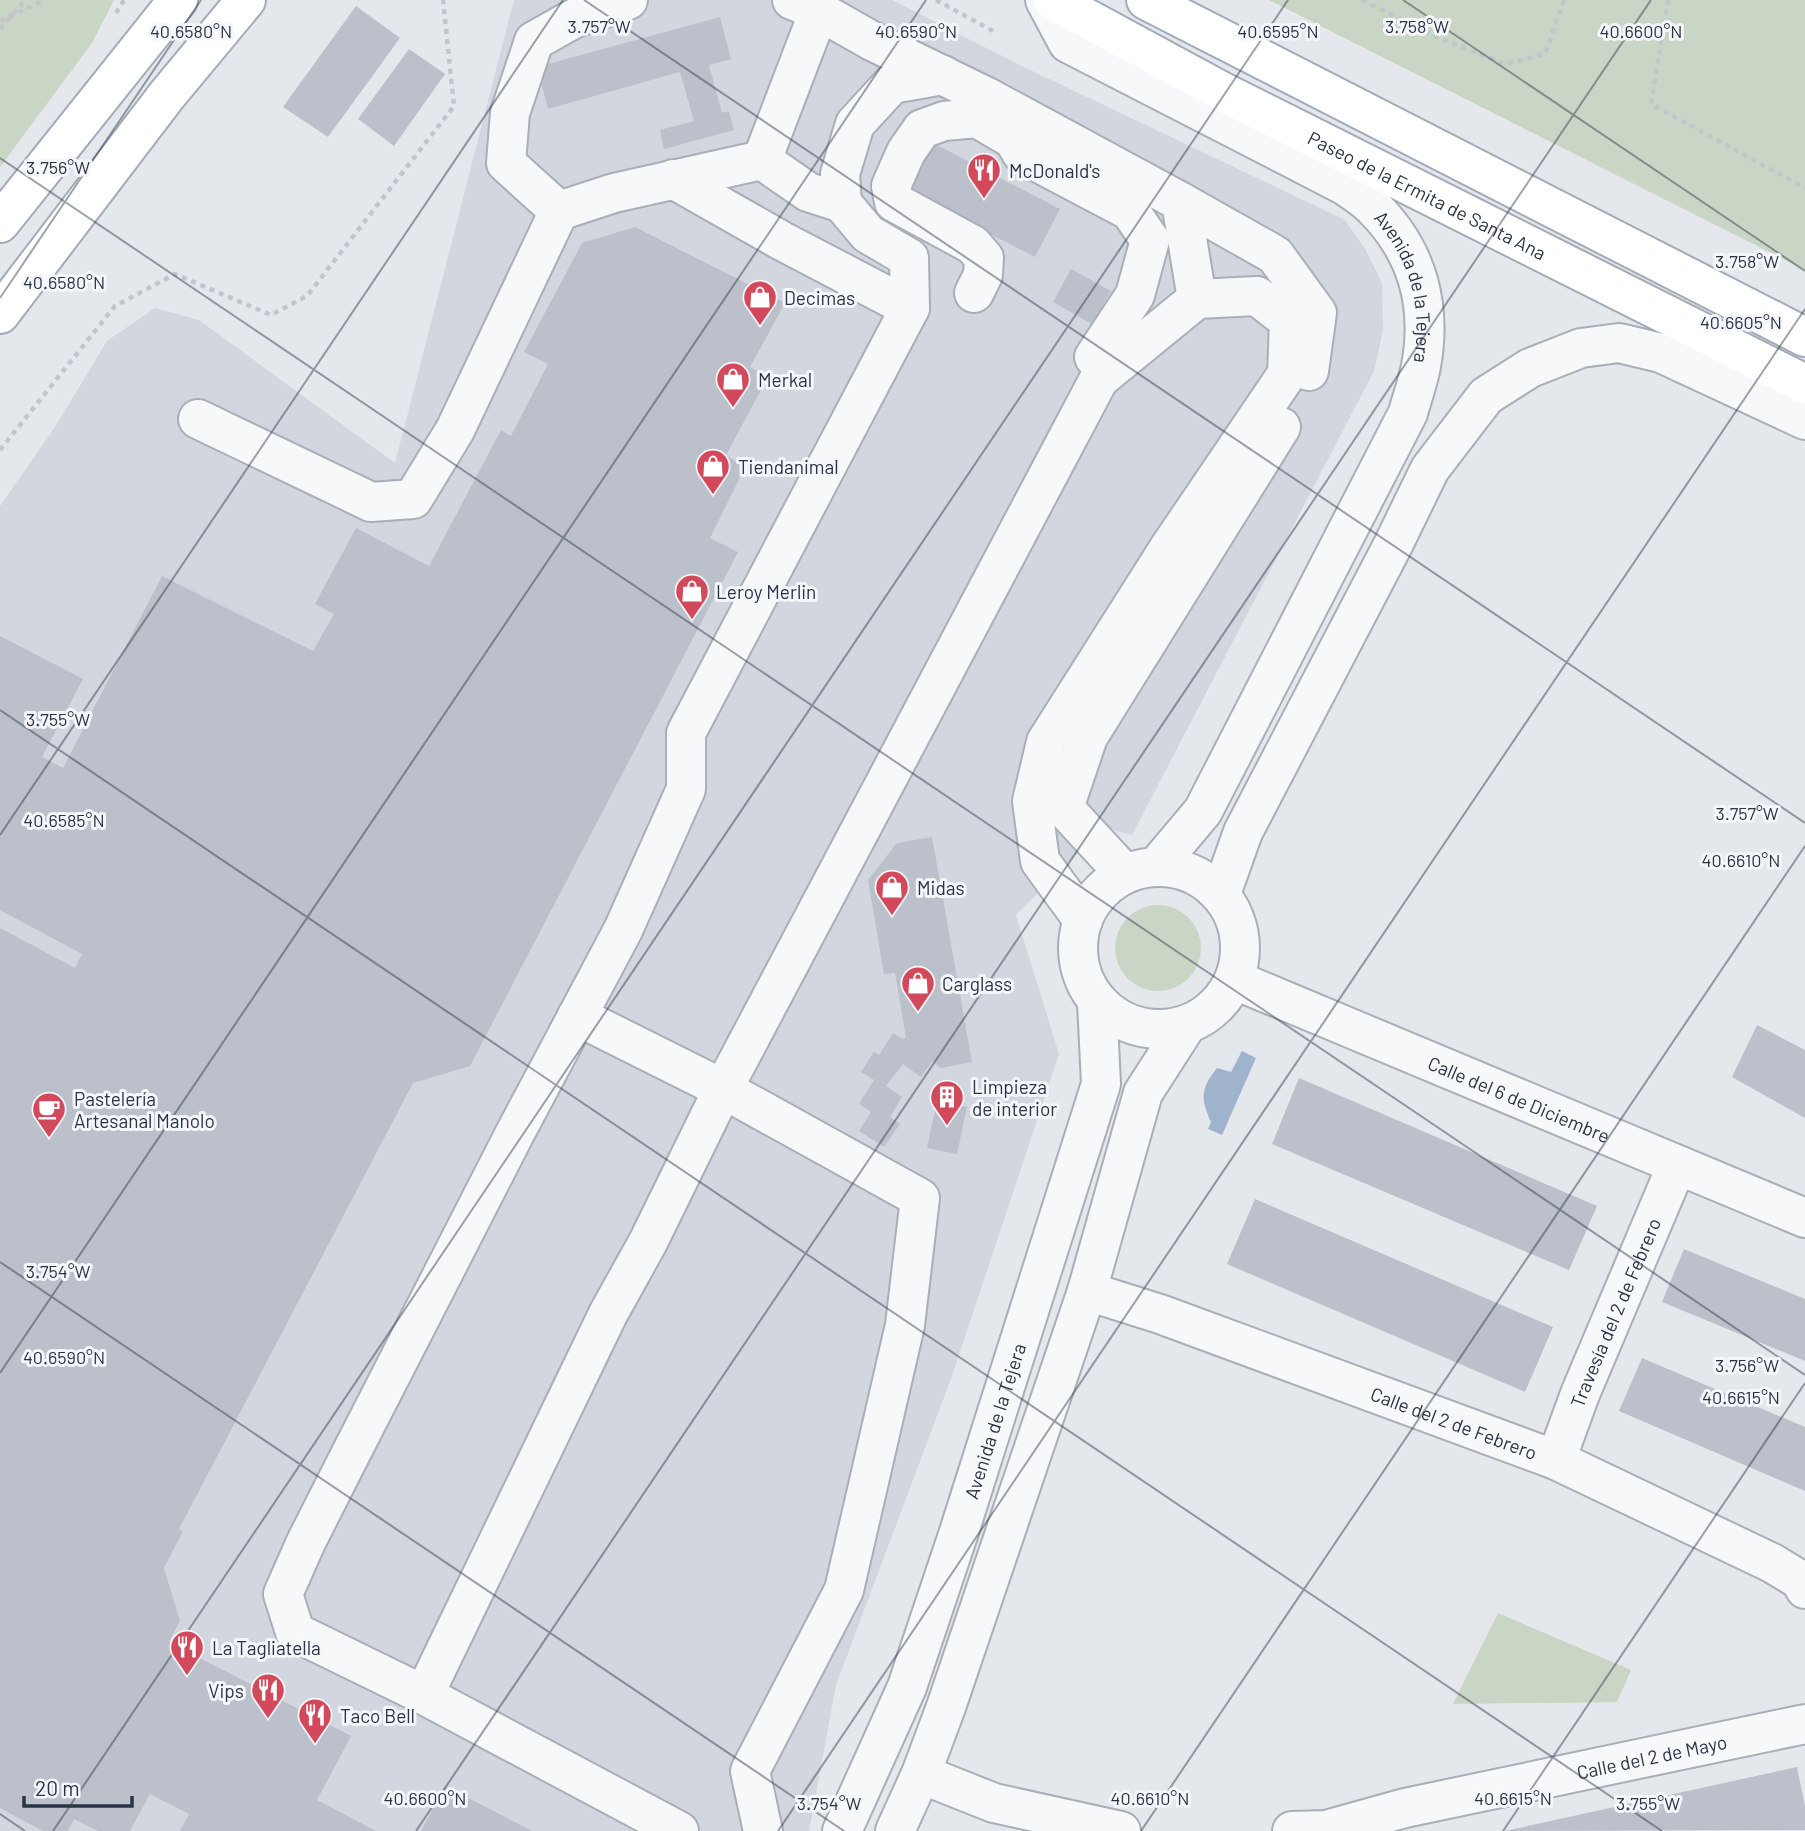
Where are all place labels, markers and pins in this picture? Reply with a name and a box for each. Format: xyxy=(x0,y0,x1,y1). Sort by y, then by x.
restaurant icon: McDonald's xyxy=(965,151,1003,200)
place label: McDonald's xyxy=(1009,159,1100,182)
shop icon: Decimas xyxy=(741,278,779,327)
place label: Decimas xyxy=(784,286,855,309)
shop icon: Merkal xyxy=(714,360,752,409)
place label: Merkal xyxy=(758,368,812,391)
shop icon: Tiendanimal xyxy=(694,447,732,496)
place label: Tiendanimal xyxy=(738,455,839,478)
shop icon: Leroy Merlin xyxy=(673,572,711,621)
place label: Leroy Merlin xyxy=(716,580,816,603)
shop icon: Midas xyxy=(873,868,911,917)
place label: Midas xyxy=(917,876,965,899)
shop icon: Carglass xyxy=(899,964,937,1013)
place label: Carglass xyxy=(942,972,1012,995)
place label: Limpieza de interior xyxy=(972,1075,1057,1120)
building icon: Limpieza de interior xyxy=(928,1078,966,1127)
place label: Pastelería Artesanal Manolo xyxy=(74,1087,215,1132)
cafe icon: Pastelería Artesanal Manolo xyxy=(30,1090,68,1139)
restaurant icon: La Tagliatella xyxy=(168,1628,206,1677)
place label: La Tagliatella xyxy=(212,1636,321,1659)
restaurant icon: Vips xyxy=(249,1671,287,1720)
place label: Vips xyxy=(208,1679,244,1702)
restaurant icon: Taco Bell xyxy=(296,1696,334,1745)
place label: Taco Bell xyxy=(340,1704,415,1727)

